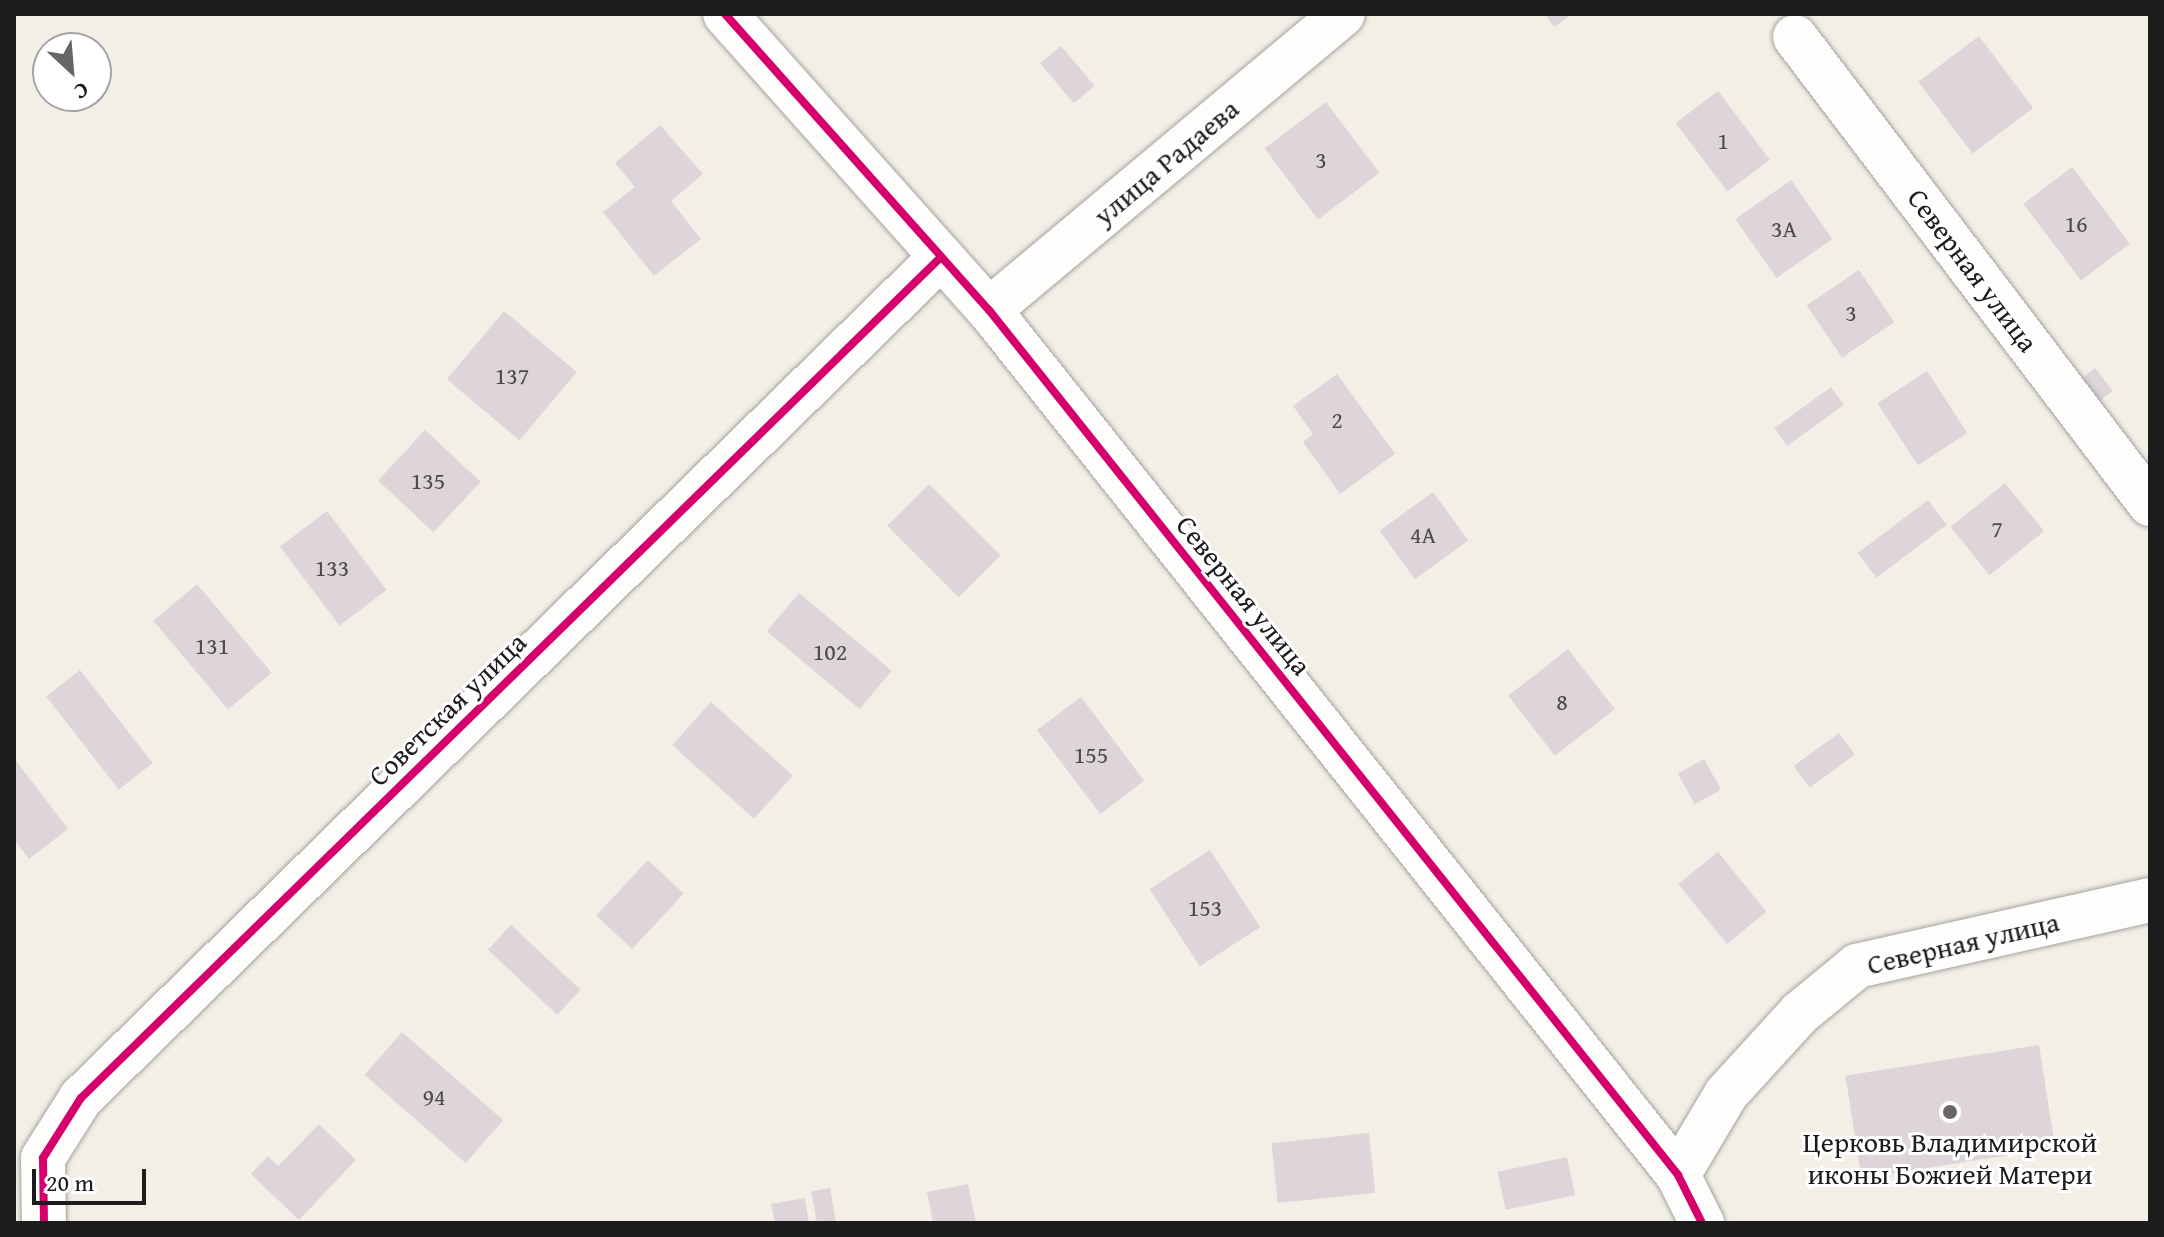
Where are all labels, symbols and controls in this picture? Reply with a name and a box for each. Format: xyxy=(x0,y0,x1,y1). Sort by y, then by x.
north arrow xyxy=(32,32,112,112)
text: С xyxy=(69,75,94,109)
street label: улица Радаева xyxy=(1087,92,1245,232)
house number: 1 xyxy=(1717,127,1729,155)
house number: 3 xyxy=(1315,146,1327,174)
street label: Северная улица xyxy=(1901,182,2045,358)
house number: 16 xyxy=(2064,210,2088,238)
house number: 3А xyxy=(1771,215,1797,243)
house number: 3 xyxy=(1845,299,1857,327)
house number: 137 xyxy=(495,362,529,390)
house number: 2 xyxy=(1331,406,1343,434)
house number: 135 xyxy=(411,467,445,495)
street label: Северная улица xyxy=(1169,508,1319,682)
house number: 7 xyxy=(1991,515,2003,543)
house number: 4А xyxy=(1410,521,1436,549)
house number: 133 xyxy=(315,554,349,582)
street label: Советская улица xyxy=(361,625,533,793)
house number: 131 xyxy=(195,632,229,660)
house number: 102 xyxy=(813,638,847,666)
house number: 8 xyxy=(1556,688,1568,716)
house number: 155 xyxy=(1074,741,1108,769)
house number: 153 xyxy=(1188,894,1222,922)
street label: Северная улица xyxy=(1864,905,2062,981)
house number: 94 xyxy=(422,1083,446,1111)
marker: Церковь Владимирской иконы Божией Матери xyxy=(1941,1103,1959,1121)
place label: Церковь Владимирской иконы Божией Матери xyxy=(1803,1125,2097,1191)
scale bar xyxy=(36,1153,150,1203)
text: 20 m xyxy=(46,1165,94,1200)

